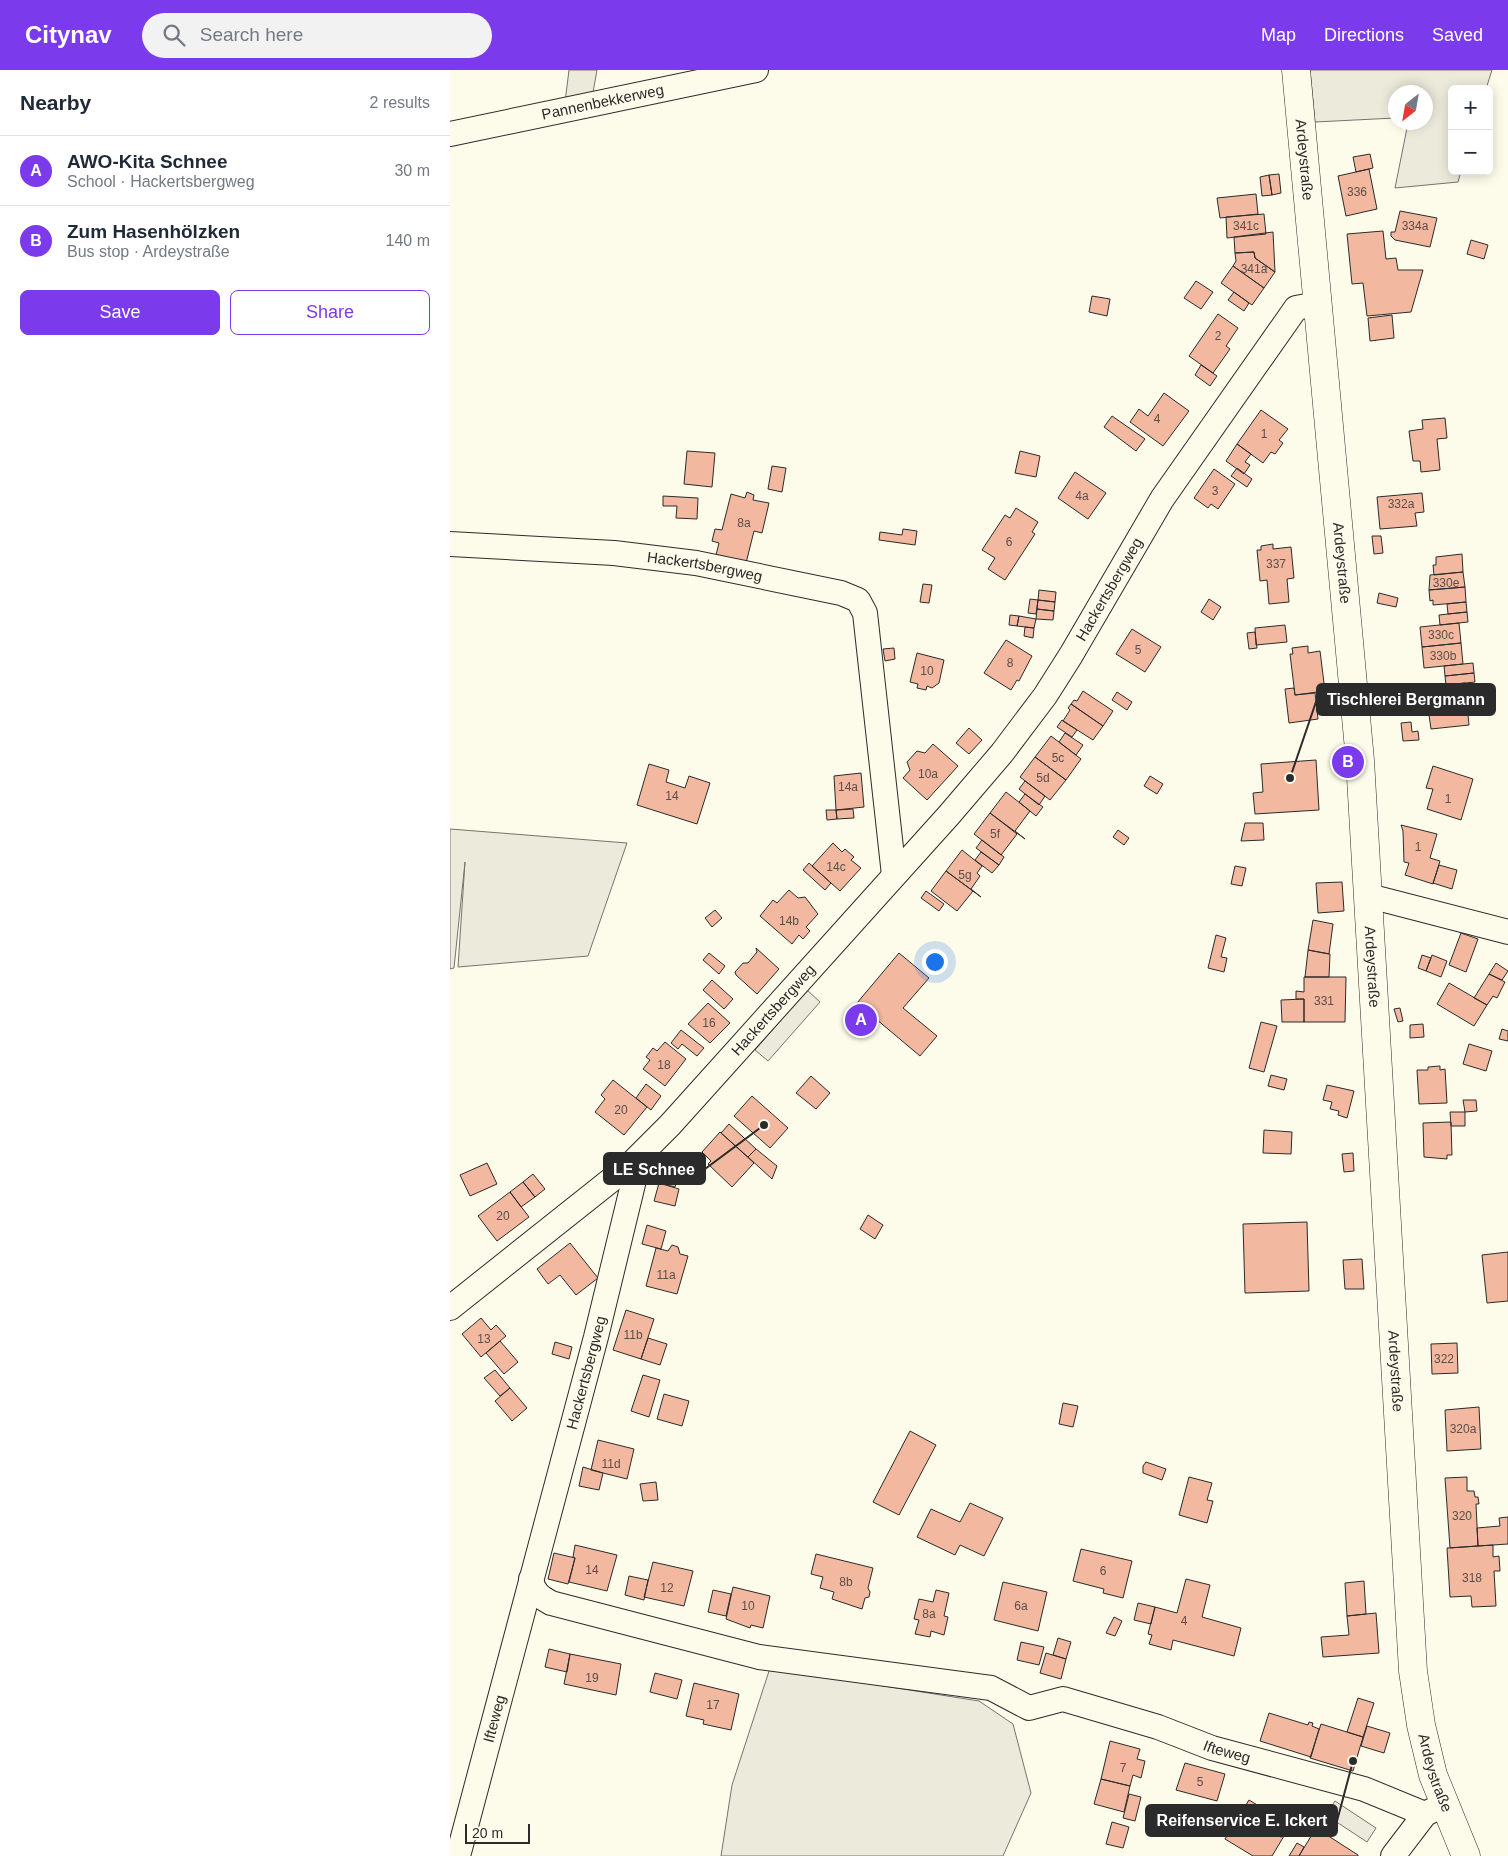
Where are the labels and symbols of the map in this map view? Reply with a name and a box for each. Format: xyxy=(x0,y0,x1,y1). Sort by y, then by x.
street label: Pannenbekkerweg xyxy=(540,81,665,123)
north arrow xyxy=(1388,85,1433,130)
street label: Ardeystraße xyxy=(1293,118,1317,201)
house number: 336 xyxy=(1347,185,1367,199)
house number: 341c xyxy=(1233,219,1259,233)
house number: 334a xyxy=(1402,219,1429,233)
house number: 341a xyxy=(1241,262,1268,276)
house number: 2 xyxy=(1215,329,1222,343)
house number: 4 xyxy=(1154,412,1161,426)
house number: 1 xyxy=(1261,427,1268,441)
house number: 3 xyxy=(1212,484,1219,498)
house number: 4a xyxy=(1075,489,1089,503)
house number: 332a xyxy=(1388,497,1415,511)
house number: 8a xyxy=(737,516,751,530)
street label: Ardeystraße xyxy=(1330,521,1354,604)
street label: Hackertsbergweg xyxy=(1072,534,1146,644)
house number: 6 xyxy=(1006,535,1013,549)
street label: Hackertsbergweg xyxy=(646,548,764,585)
house number: 337 xyxy=(1266,557,1286,571)
house number: 330e xyxy=(1433,576,1460,590)
house number: 330c xyxy=(1428,628,1454,642)
house number: 5 xyxy=(1135,643,1142,657)
house number: 330b xyxy=(1430,649,1457,663)
house number: 8 xyxy=(1007,656,1014,670)
house number: 10 xyxy=(920,664,934,678)
callout: Tischlerei Bergmann xyxy=(1317,684,1495,715)
text: Tischlerei Bergmann xyxy=(1327,691,1485,708)
pin: B xyxy=(1332,743,1364,781)
house number: 5c xyxy=(1052,751,1064,765)
house number: 10a xyxy=(918,767,938,781)
house number: 5d xyxy=(1036,771,1050,785)
house number: 14a xyxy=(838,780,858,794)
house number: 14 xyxy=(665,789,679,803)
house number: 1 xyxy=(1445,792,1452,806)
house number: 5f xyxy=(990,827,1001,841)
house number: 1 xyxy=(1415,840,1422,854)
house number: 14c xyxy=(826,860,846,874)
house number: 5g xyxy=(958,868,972,882)
house number: 14b xyxy=(779,914,799,928)
street label: Ardeystraße xyxy=(1362,925,1383,1008)
your location xyxy=(922,949,948,975)
street label: Hackertsbergweg xyxy=(728,961,818,1059)
house number: 331 xyxy=(1314,994,1334,1008)
pin: A xyxy=(845,1001,877,1039)
house number: 16 xyxy=(702,1016,716,1030)
house number: 18 xyxy=(657,1058,671,1072)
house number: 20 xyxy=(614,1103,628,1117)
callout: LE Schnee xyxy=(604,1153,705,1184)
text: LE Schnee xyxy=(613,1161,695,1178)
house number: 20 xyxy=(496,1209,510,1223)
house number: 11a xyxy=(656,1268,676,1282)
street label: Hackertsbergweg xyxy=(563,1314,609,1431)
house number: 11b xyxy=(623,1328,643,1342)
street label: Ardeystraße xyxy=(1385,1330,1407,1412)
house number: 13 xyxy=(477,1332,491,1346)
house number: 322 xyxy=(1434,1352,1454,1366)
house number: 320a xyxy=(1450,1422,1477,1436)
house number: 11d xyxy=(601,1457,621,1471)
house number: 320 xyxy=(1452,1509,1472,1523)
house number: 14 xyxy=(585,1563,599,1577)
house number: 6 xyxy=(1100,1564,1107,1578)
house number: 318 xyxy=(1462,1571,1482,1585)
house number: 8b xyxy=(839,1575,853,1589)
house number: 12 xyxy=(660,1581,674,1595)
house number: 10 xyxy=(741,1599,755,1613)
house number: 6a xyxy=(1014,1599,1028,1613)
house number: 8a xyxy=(922,1607,936,1621)
house number: 4 xyxy=(1181,1614,1188,1628)
house number: 19 xyxy=(585,1671,599,1685)
street label: Ifteweg xyxy=(480,1693,508,1744)
house number: 17 xyxy=(706,1698,720,1712)
street label: Ardeystraße xyxy=(1415,1732,1456,1814)
street label: Ifteweg xyxy=(1201,1736,1252,1766)
house number: 7 xyxy=(1120,1761,1127,1775)
house number: 5 xyxy=(1197,1775,1204,1789)
callout: Reifenservice E. Ickert xyxy=(1146,1805,1337,1836)
text: Reifenservice E. Ickert xyxy=(1157,1812,1328,1829)
scale bar xyxy=(465,1821,530,1844)

